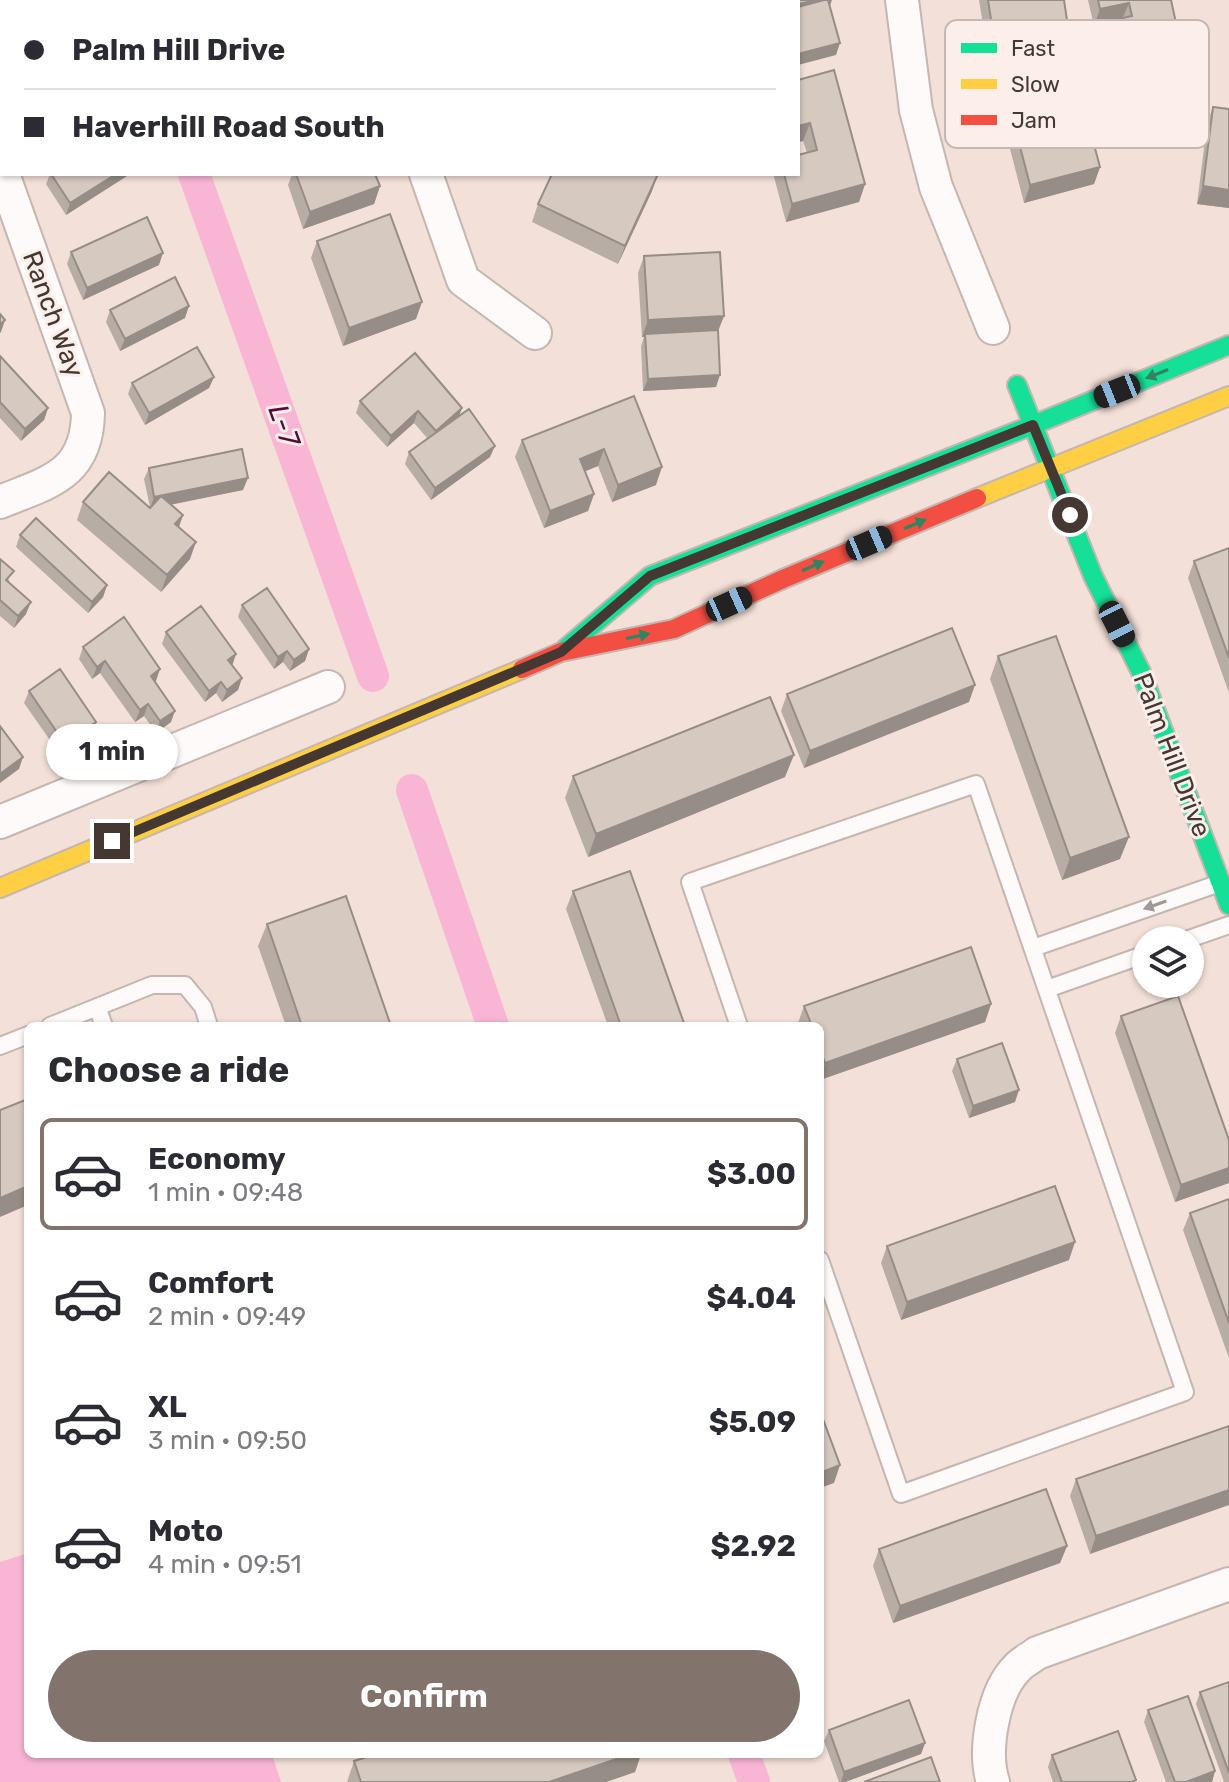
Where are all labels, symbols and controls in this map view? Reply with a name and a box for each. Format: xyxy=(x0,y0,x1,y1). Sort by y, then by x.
legend xyxy=(945,20,1209,148)
text: Palm Hill Drive xyxy=(72,32,285,68)
text: Fast xyxy=(1011,35,1056,62)
text: Slow xyxy=(1011,71,1060,98)
text: Jam xyxy=(1011,107,1057,134)
text: Haverhill Road South xyxy=(72,109,385,145)
street label: Ranch Way xyxy=(16,247,90,381)
one-way arrow xyxy=(1145,368,1169,381)
car xyxy=(1090,371,1144,411)
water label: L-7 xyxy=(261,400,307,453)
route start xyxy=(1052,497,1088,533)
one-way arrow xyxy=(903,517,927,530)
car xyxy=(842,523,896,563)
one-way arrow xyxy=(801,560,825,573)
car xyxy=(702,583,756,625)
car xyxy=(1095,597,1139,651)
one-way arrow xyxy=(625,629,650,642)
street label: Palm Hill Drive xyxy=(1127,669,1217,841)
callout: 1 min xyxy=(46,725,178,781)
text: 1 min xyxy=(79,736,145,767)
route end xyxy=(94,823,130,859)
one-way arrow xyxy=(1143,900,1167,912)
map controls xyxy=(1132,926,1204,998)
button: layers xyxy=(1132,926,1204,998)
text: Choose a ride xyxy=(48,1048,289,1091)
icon: car xyxy=(52,1138,124,1210)
text: Economy xyxy=(148,1141,286,1177)
text: $3.00 xyxy=(707,1156,796,1192)
text: 1 min · 09:48 xyxy=(148,1177,303,1208)
icon: car xyxy=(52,1262,124,1334)
text: Comfort xyxy=(148,1265,274,1301)
text: $4.04 xyxy=(706,1280,796,1316)
text: 2 min · 09:49 xyxy=(148,1301,306,1332)
icon: car xyxy=(52,1386,124,1458)
text: XL xyxy=(148,1389,187,1425)
text: $5.09 xyxy=(709,1404,796,1440)
text: 3 min · 09:50 xyxy=(148,1425,307,1456)
icon: car xyxy=(52,1510,124,1582)
text: Moto xyxy=(148,1513,223,1549)
text: $2.92 xyxy=(710,1528,796,1564)
text: 4 min · 09:51 xyxy=(148,1549,302,1580)
button: Confirm xyxy=(48,1650,800,1742)

